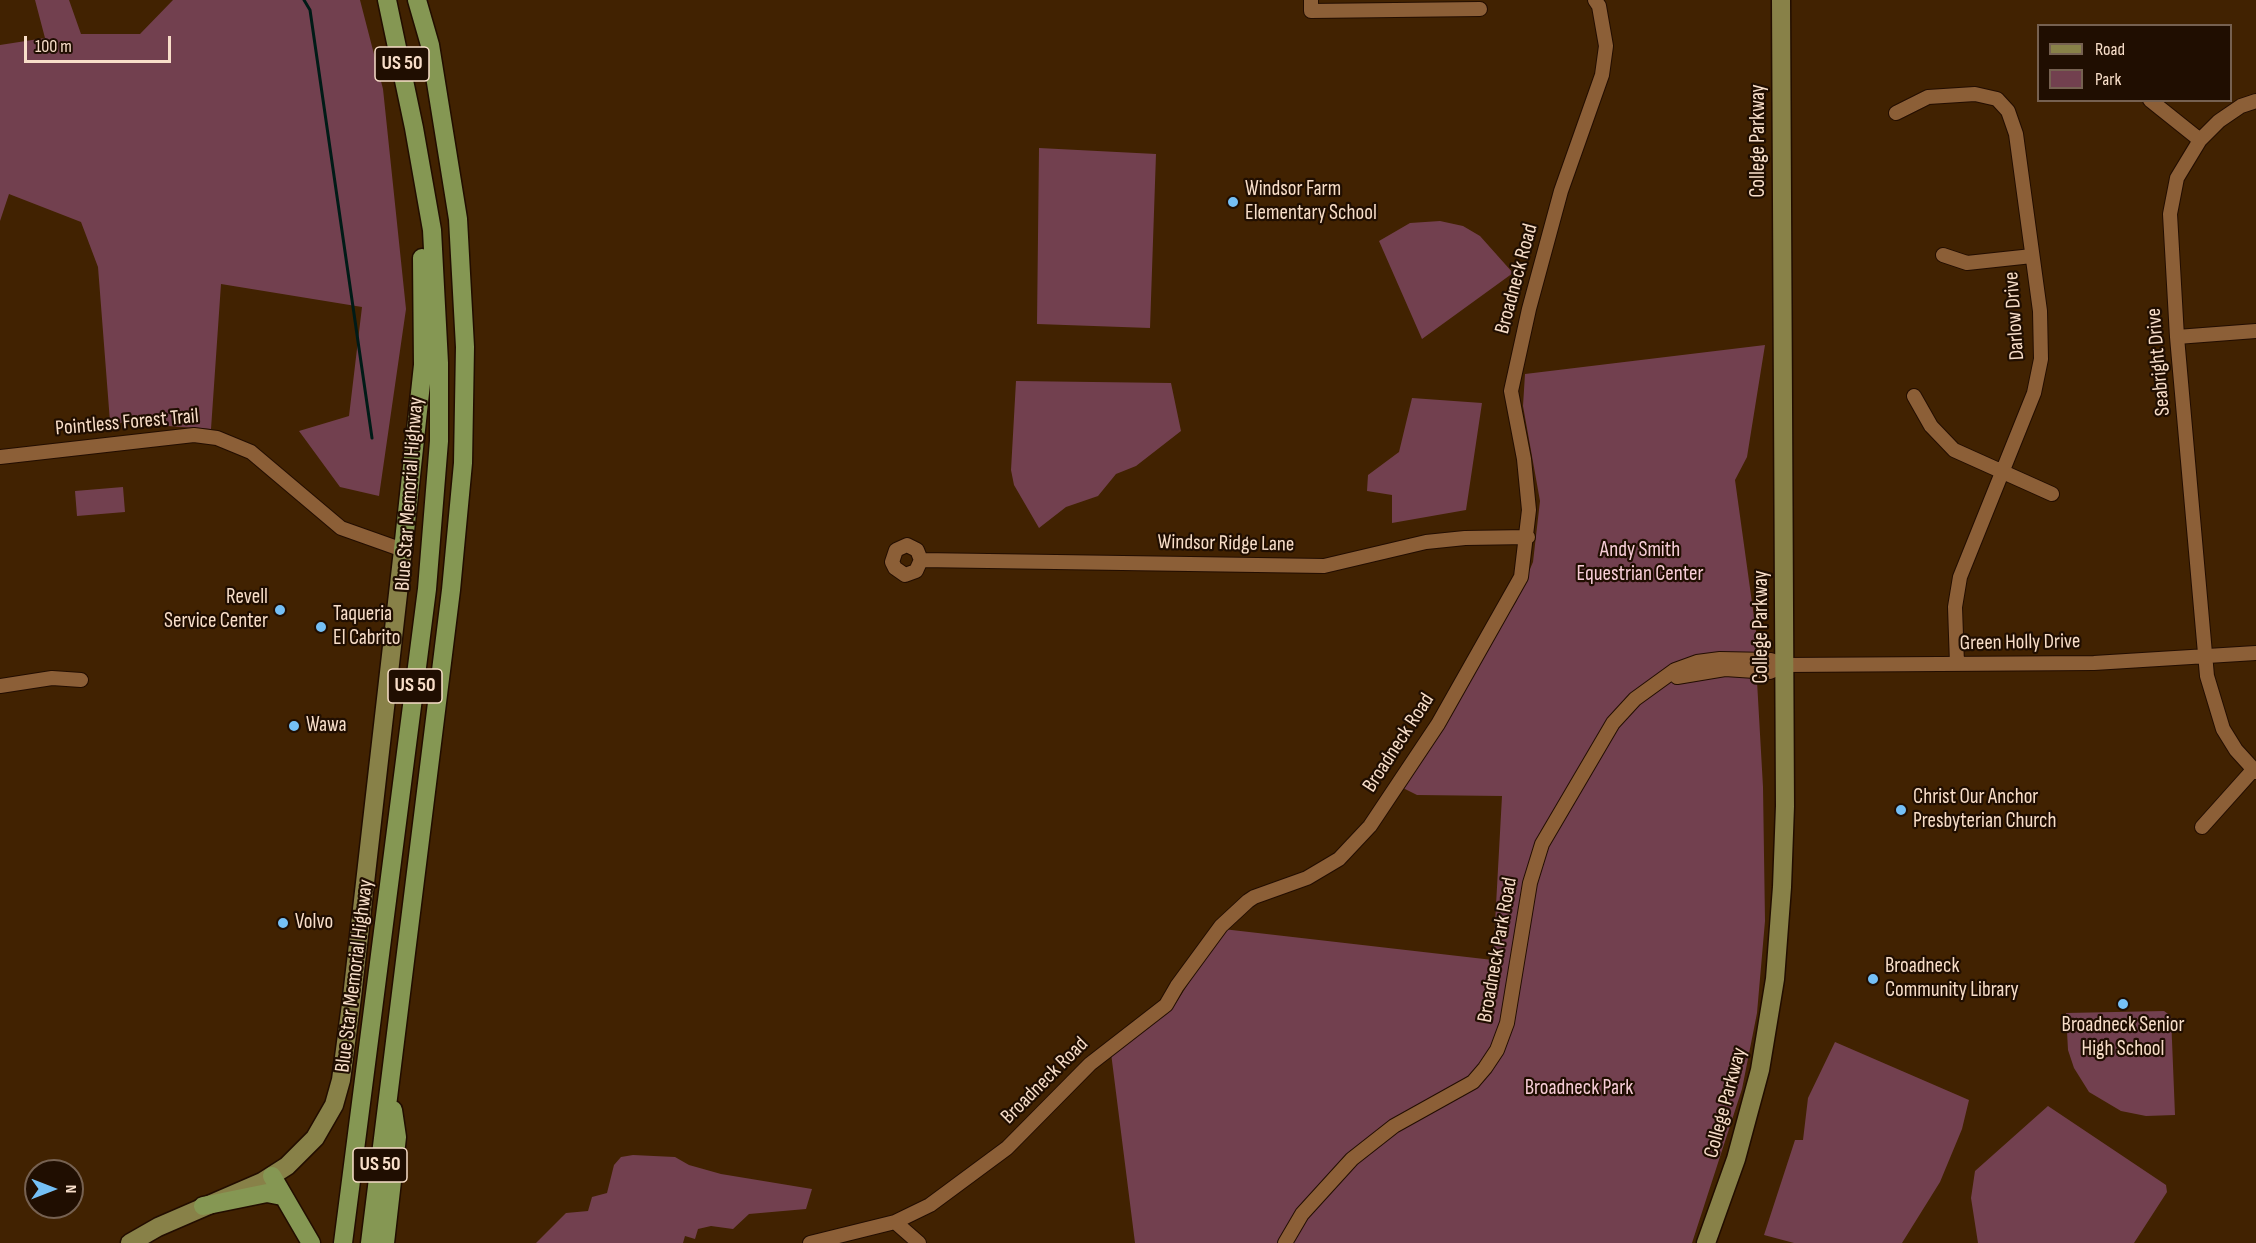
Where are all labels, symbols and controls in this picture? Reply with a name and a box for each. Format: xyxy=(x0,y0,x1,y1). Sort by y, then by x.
scale bar xyxy=(27,24,174,62)
legend xyxy=(2037,24,2232,102)
text: 100 m xyxy=(35,36,72,57)
text: Road xyxy=(2095,39,2125,60)
road number: US 50 xyxy=(375,47,429,81)
text: Park xyxy=(2095,69,2121,90)
street label: College Parkway xyxy=(1746,84,1772,198)
place label: Windsor Farm Elementary School xyxy=(1245,177,1377,227)
marker: Windsor Farm Elementary School xyxy=(1226,195,1240,209)
street label: Broadneck Road xyxy=(1490,221,1544,337)
street label: Darlow Drive xyxy=(1999,271,2031,361)
street label: Seabright Drive xyxy=(2142,307,2176,417)
street label: Blue Star Memorial Highway xyxy=(391,396,429,592)
street label: Pointless Forest Trail xyxy=(54,404,200,442)
street label: Windsor Ridge Lane xyxy=(1157,530,1295,558)
park label: Andy Smith Equestrian Center xyxy=(1576,538,1704,588)
street label: College Parkway xyxy=(1749,570,1775,684)
place label: Revell Service Center xyxy=(164,585,268,635)
place label: Taqueria El Cabrito xyxy=(333,602,400,652)
marker: Revell Service Center xyxy=(273,603,287,617)
marker: Taqueria El Cabrito xyxy=(314,620,328,634)
street label: Green Holly Drive xyxy=(1959,629,2081,657)
road number: US 50 xyxy=(388,669,442,703)
street label: Broadneck Road xyxy=(1358,689,1440,797)
place label: Wawa xyxy=(306,713,347,739)
marker: Wawa xyxy=(287,719,301,733)
place label: Christ Our Anchor Presbyterian Church xyxy=(1913,785,2056,835)
marker: Christ Our Anchor Presbyterian Church xyxy=(1894,803,1908,817)
street label: Broadneck Park Road xyxy=(1473,876,1523,1024)
street label: Blue Star Memorial Highway xyxy=(331,878,379,1074)
place label: Volvo xyxy=(295,910,333,936)
marker: Volvo xyxy=(276,916,290,930)
place label: Broadneck Community Library xyxy=(1885,954,2019,1004)
marker: Broadneck Community Library xyxy=(1866,972,1880,986)
marker: Broadneck Senior High School xyxy=(2116,997,2130,1011)
place label: Broadneck Senior High School xyxy=(2062,1013,2184,1063)
street label: Broadneck Road xyxy=(996,1032,1094,1130)
street label: College Parkway xyxy=(1699,1045,1753,1161)
park label: Broadneck Park xyxy=(1525,1076,1633,1102)
road number: US 50 xyxy=(353,1148,407,1182)
north arrow xyxy=(24,1159,84,1219)
text: N xyxy=(61,1185,80,1193)

